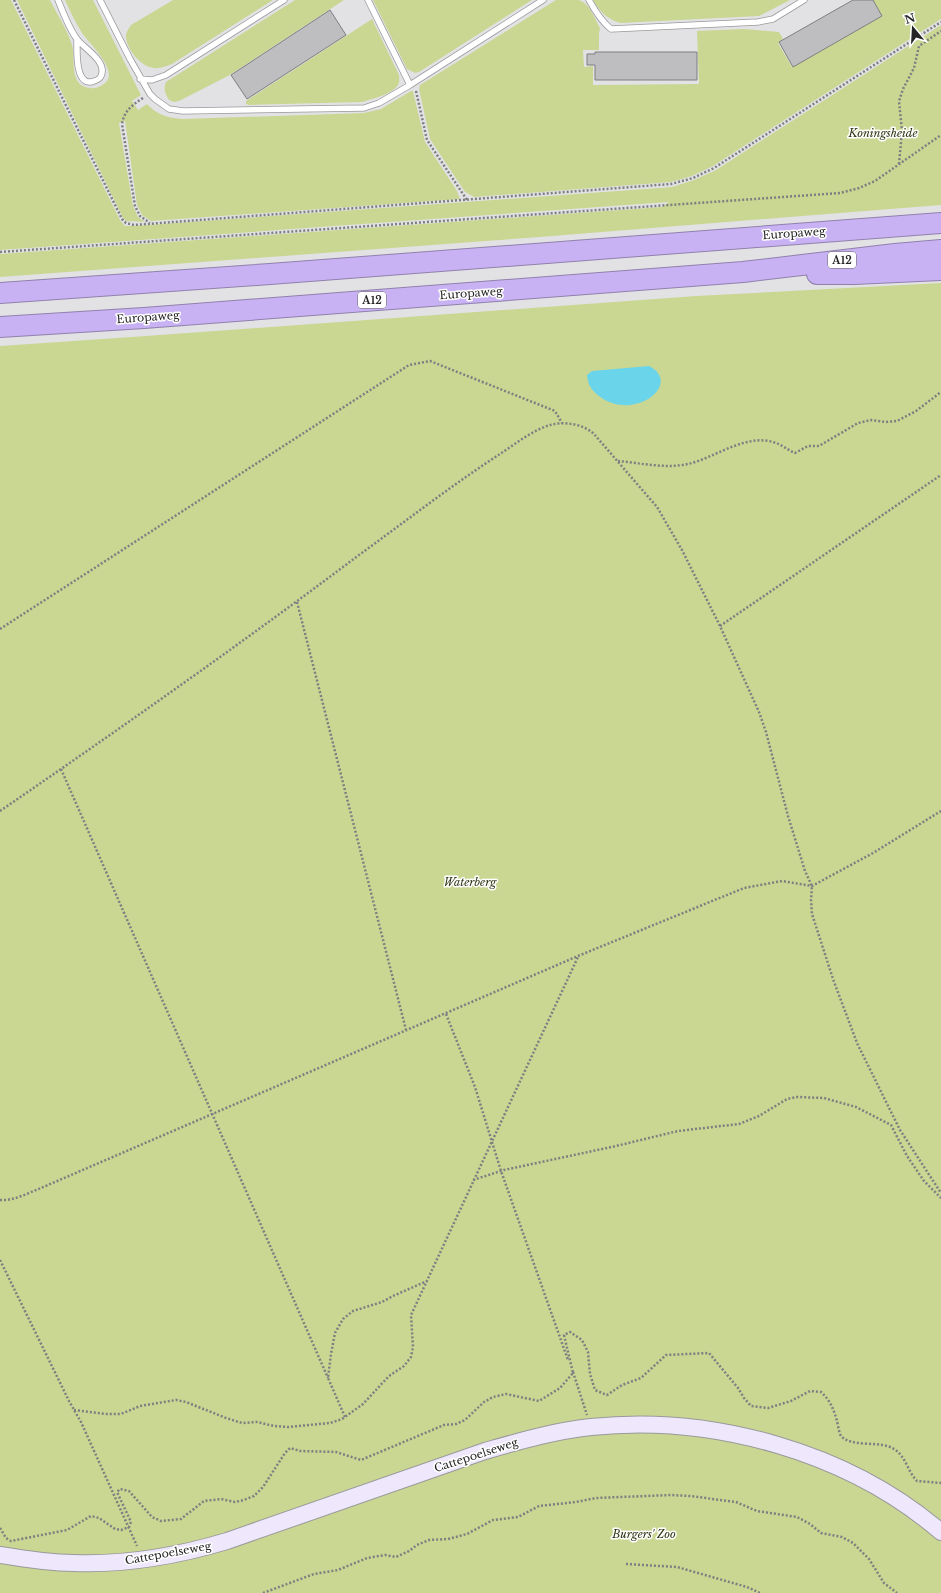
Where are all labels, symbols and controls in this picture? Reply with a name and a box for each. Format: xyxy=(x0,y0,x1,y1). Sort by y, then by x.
north arrow xyxy=(893,8,933,48)
text: N xyxy=(903,10,918,27)
park label: Koningsheide xyxy=(848,126,917,140)
street label: Europaweg xyxy=(762,224,826,242)
road number: A12 xyxy=(828,252,856,268)
street label: Europaweg xyxy=(439,284,503,302)
road number: A12 xyxy=(358,292,386,308)
street label: Europaweg xyxy=(116,308,180,326)
park label: Waterberg xyxy=(444,875,497,889)
street label: Cattepoelseweg xyxy=(432,1435,520,1475)
park label: Burgers' Zoo xyxy=(611,1527,676,1541)
street label: Cattepoelseweg xyxy=(124,1538,213,1567)

